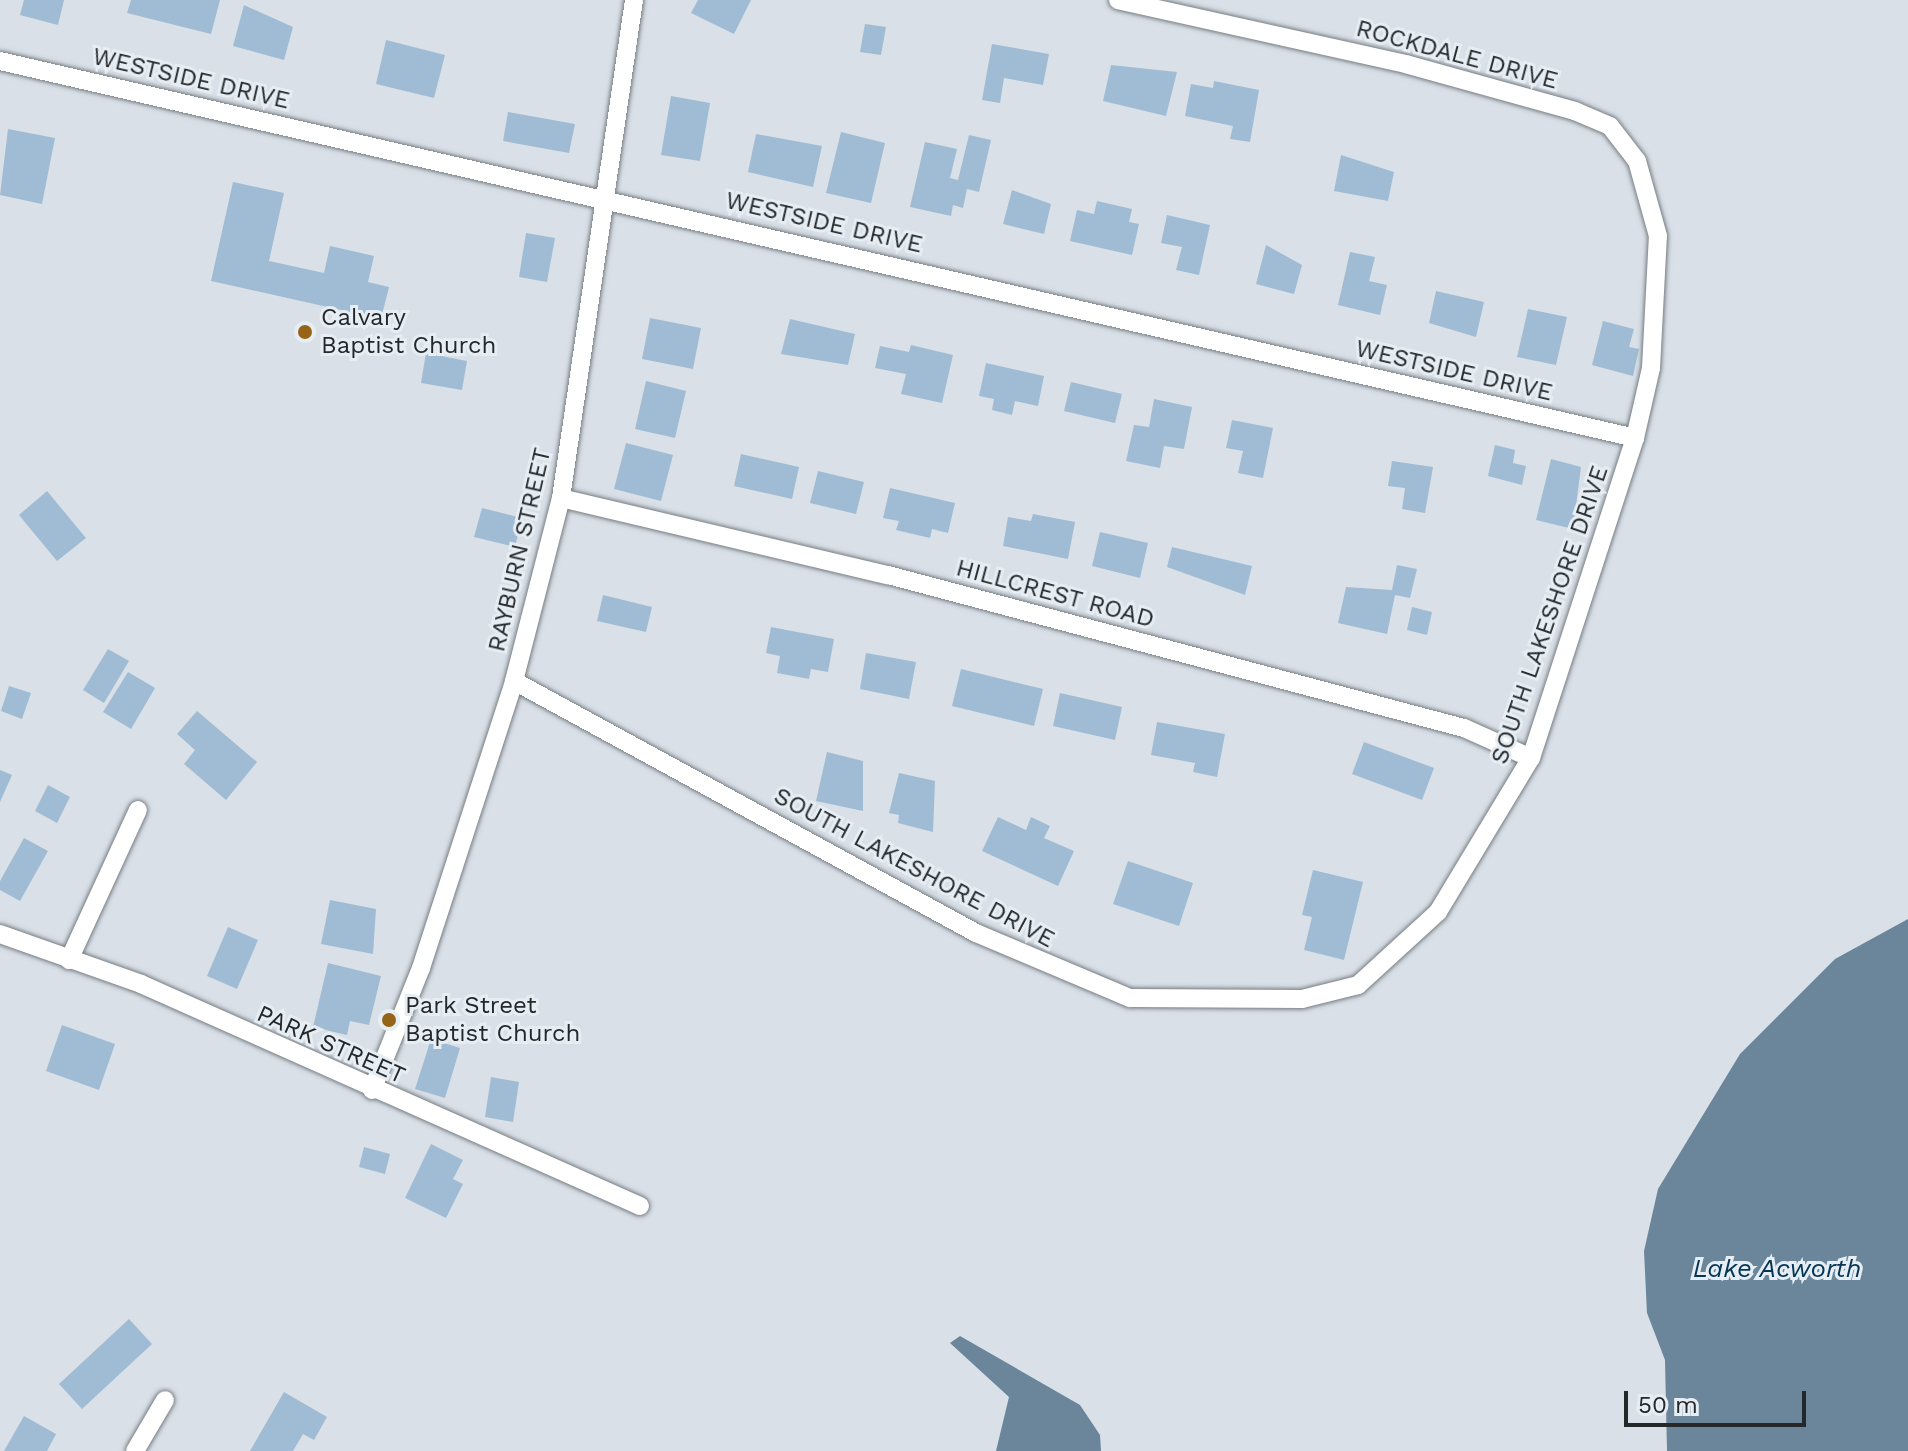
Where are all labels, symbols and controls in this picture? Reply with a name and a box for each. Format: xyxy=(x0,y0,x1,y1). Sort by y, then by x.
street label: ROCKDALE DRIVE xyxy=(1353,14,1561,96)
street label: WESTSIDE DRIVE xyxy=(90,42,292,116)
street label: WESTSIDE DRIVE xyxy=(723,186,925,260)
place label: Calvary Baptist Church xyxy=(321,304,496,360)
marker: Calvary Baptist Church xyxy=(296,323,314,341)
street label: WESTSIDE DRIVE xyxy=(1353,334,1555,408)
street label: RAYBURN STREET xyxy=(483,445,557,655)
street label: SOUTH LAKESHORE DRIVE xyxy=(1485,462,1615,768)
street label: HILLCREST ROAD xyxy=(953,554,1157,634)
street label: SOUTH LAKESHORE DRIVE xyxy=(769,782,1059,954)
place label: Park Street Baptist Church xyxy=(405,992,580,1048)
street label: PARK STREET xyxy=(252,999,410,1091)
marker: Park Street Baptist Church xyxy=(380,1011,398,1029)
water label: Lake Acworth xyxy=(1692,1253,1862,1285)
scale bar xyxy=(1628,1375,1810,1425)
text: 50 m xyxy=(1638,1391,1698,1419)

